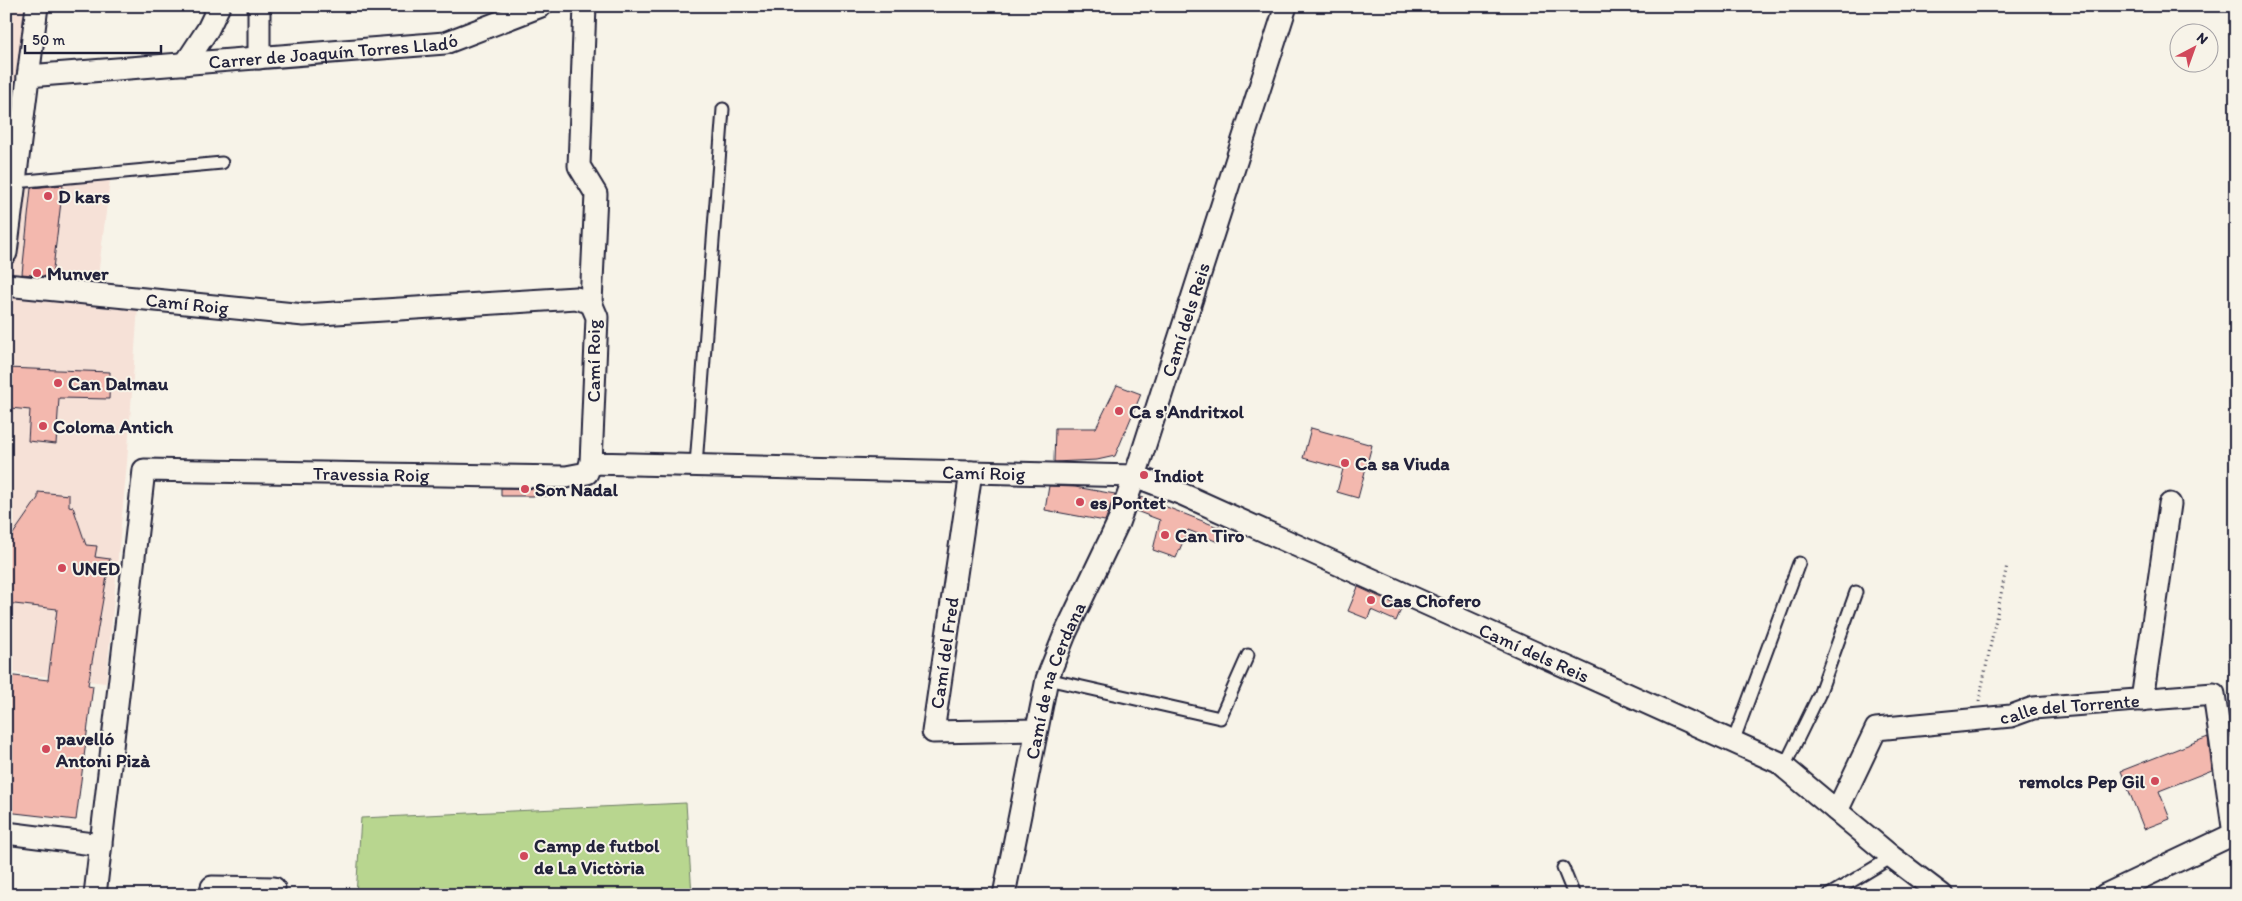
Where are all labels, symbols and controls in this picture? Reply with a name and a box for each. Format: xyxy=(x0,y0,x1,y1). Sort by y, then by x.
scale bar xyxy=(25,22,161,54)
north arrow xyxy=(2170,22,2220,72)
street label: Carrer de Joaquín Torres Lladó xyxy=(208,28,461,74)
text: N xyxy=(2193,29,2211,48)
text: 50 m xyxy=(32,31,65,49)
place label: D kars xyxy=(58,185,111,208)
marker: D kars xyxy=(42,190,54,202)
street label: Camí dels Reis xyxy=(1157,260,1215,380)
place label: Munver xyxy=(47,262,109,285)
marker: Munver xyxy=(31,267,43,279)
street label: Camí Roig xyxy=(144,288,230,319)
street label: Camí Roig xyxy=(582,319,605,403)
place label: Can Dalmau xyxy=(68,372,169,395)
marker: Can Dalmau xyxy=(52,377,64,389)
place label: Ca s'Andritxol xyxy=(1129,400,1245,423)
marker: Ca s'Andritxol xyxy=(1113,405,1125,417)
place label: Coloma Antich xyxy=(53,415,174,438)
marker: Coloma Antich xyxy=(37,420,49,432)
place label: Ca sa Viuda xyxy=(1355,452,1450,475)
marker: Ca sa Viuda xyxy=(1339,457,1351,469)
street label: Camí Roig xyxy=(942,460,1026,485)
street label: Travessia Roig xyxy=(313,462,430,487)
place label: Indiot xyxy=(1154,464,1204,487)
marker: Indiot xyxy=(1138,469,1150,481)
place label: Son Nadal xyxy=(535,478,619,501)
marker: Son Nadal xyxy=(519,483,531,495)
place label: es Pontet xyxy=(1090,491,1166,514)
marker: es Pontet xyxy=(1074,496,1086,508)
place label: Can Tiro xyxy=(1175,524,1245,547)
marker: Can Tiro xyxy=(1159,529,1171,541)
place label: UNED xyxy=(72,557,120,580)
marker: UNED xyxy=(56,562,68,574)
place label: Cas Chofero xyxy=(1381,589,1481,612)
marker: Cas Chofero xyxy=(1365,594,1377,606)
street label: Camí del Fred xyxy=(925,596,964,710)
street label: Camí de na Cerdana xyxy=(1020,598,1091,761)
street label: Camí dels Reis xyxy=(1475,618,1593,688)
street label: calle del Torrente xyxy=(1999,689,2140,729)
place label: pavelló Antoni Pizà xyxy=(55,727,151,772)
marker: pavelló Antoni Pizà xyxy=(40,743,52,755)
place label: remolcs Pep Gil xyxy=(2019,770,2146,793)
marker: remolcs Pep Gil xyxy=(2149,775,2161,787)
place label: Camp de futbol de La Victòria xyxy=(534,834,660,879)
marker: Camp de futbol de La Victòria xyxy=(518,850,530,862)

